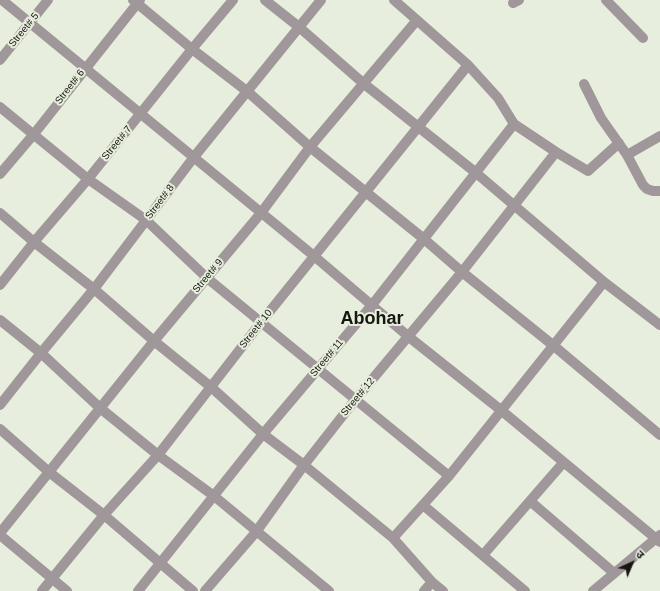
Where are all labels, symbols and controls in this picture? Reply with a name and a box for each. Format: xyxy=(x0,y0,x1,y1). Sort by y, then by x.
street label: Street# 5 xyxy=(7,10,41,50)
street label: Street# 6 xyxy=(53,67,87,107)
street label: Street# 7 xyxy=(100,123,134,163)
street label: Street# 8 xyxy=(143,182,177,222)
street label: Street# 9 xyxy=(190,257,226,295)
street label: Street# 10 xyxy=(237,307,275,351)
district label: Abohar xyxy=(340,308,404,330)
street label: Street# 11 xyxy=(308,337,346,379)
street label: Street# 12 xyxy=(339,375,377,419)
north arrow xyxy=(612,543,652,583)
text: उ xyxy=(634,548,647,561)

